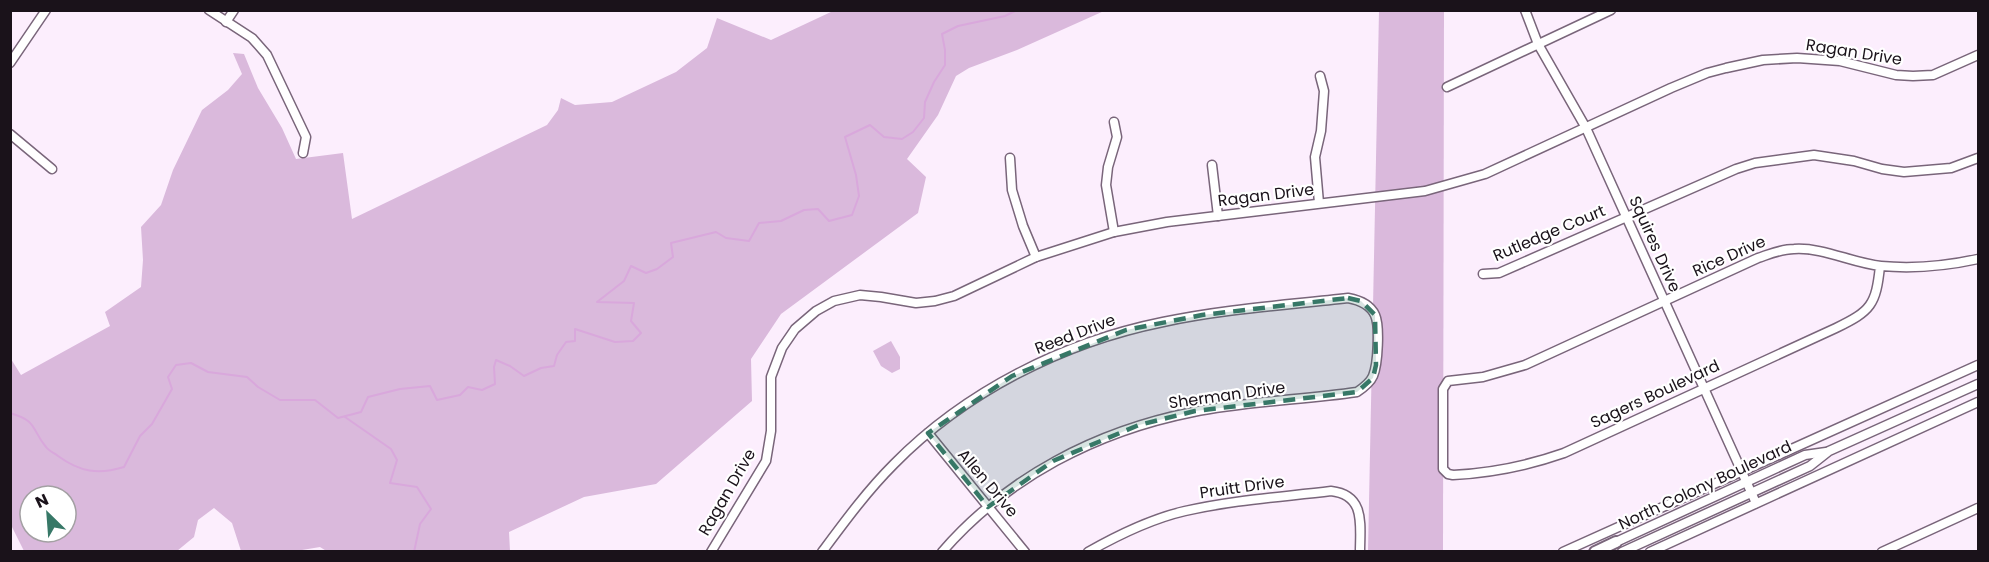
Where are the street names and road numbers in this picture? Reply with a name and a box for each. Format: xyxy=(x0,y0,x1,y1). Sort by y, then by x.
street label: Ragan Drive xyxy=(1804,33,1904,71)
street label: Ragan Drive xyxy=(1217,178,1316,212)
street label: Squires Drive xyxy=(1624,192,1686,296)
street label: Rutledge Court xyxy=(1489,199,1609,267)
street label: Rice Drive xyxy=(1689,230,1769,282)
street label: Reed Drive xyxy=(1031,308,1119,360)
street label: Sagers Boulevard xyxy=(1587,354,1723,434)
street label: Sherman Drive xyxy=(1167,375,1287,415)
street label: North Colony Boulevard xyxy=(1615,435,1795,535)
street label: Ragan Drive xyxy=(693,444,761,540)
street label: Allen Drive xyxy=(952,444,1024,522)
street label: Pruitt Drive xyxy=(1198,470,1286,504)

